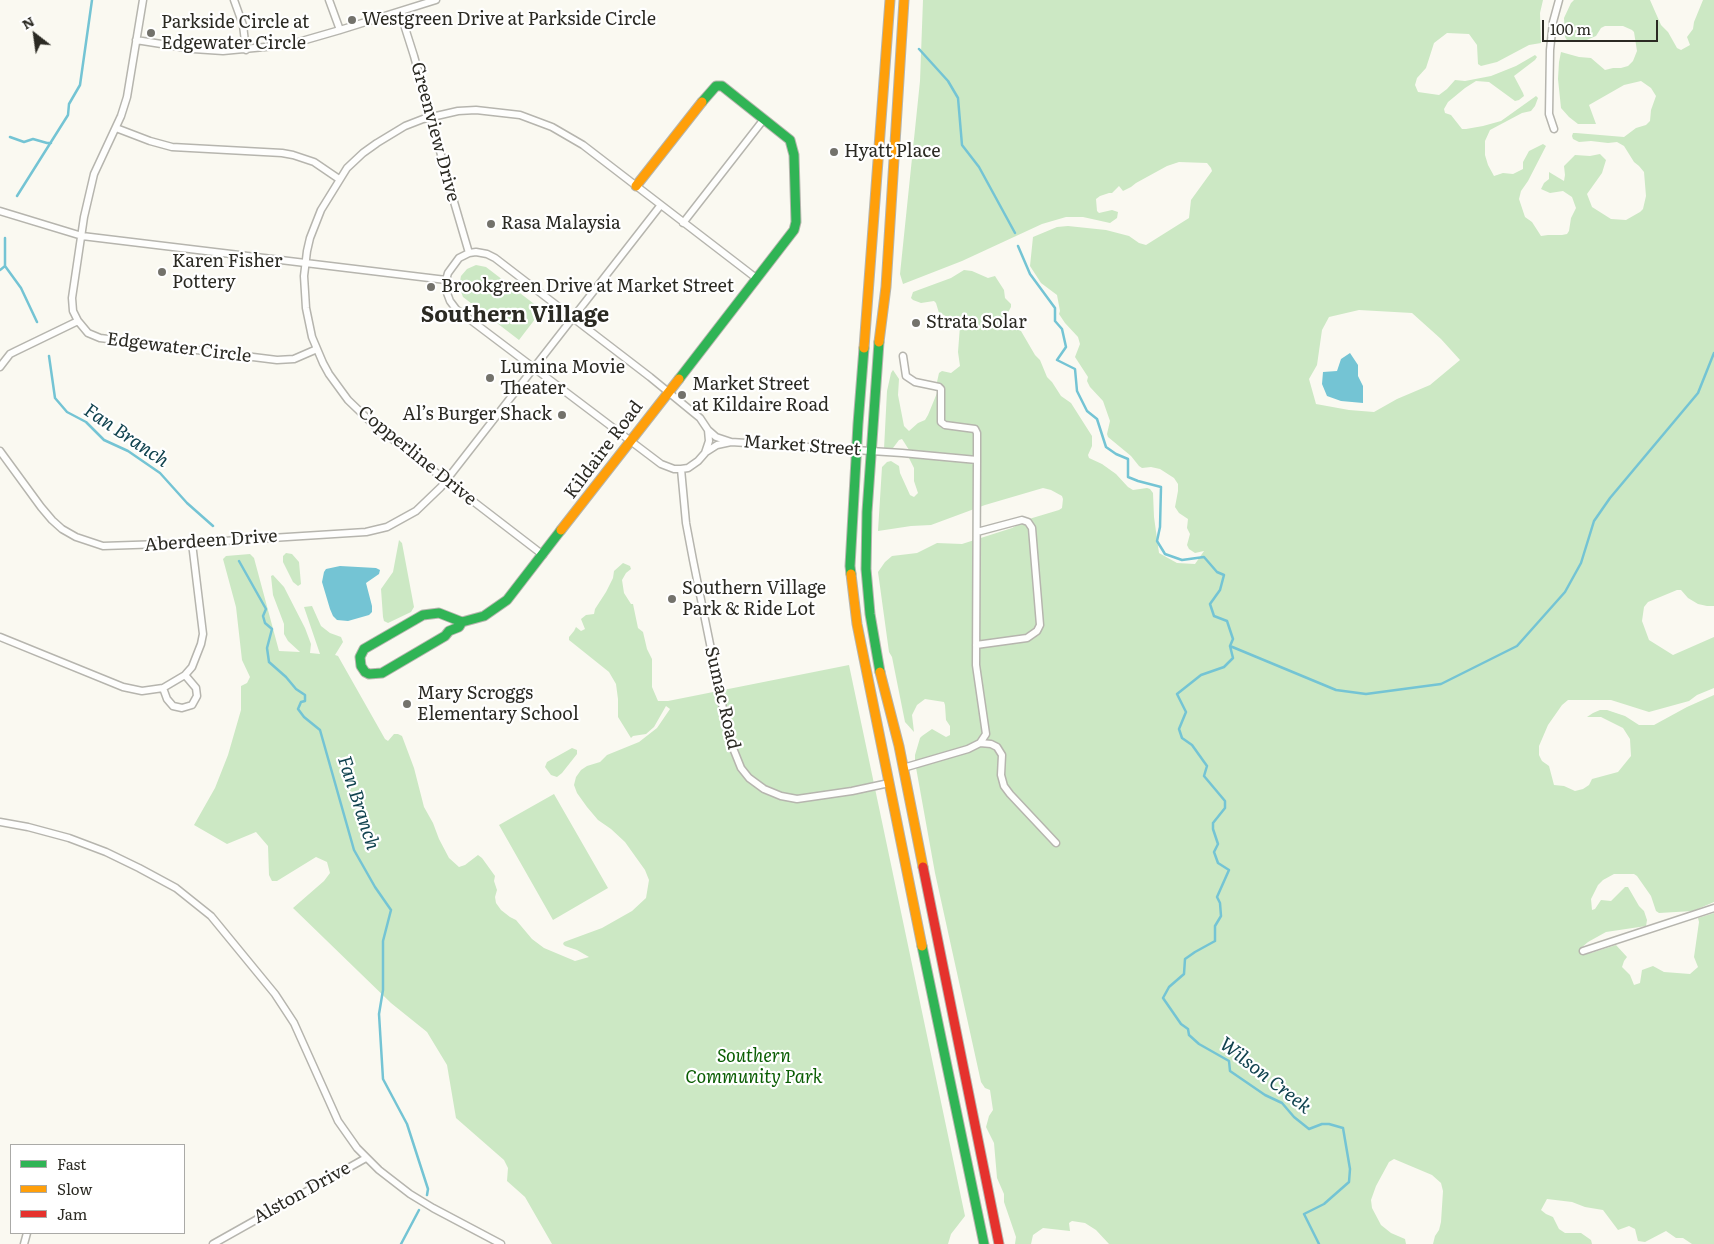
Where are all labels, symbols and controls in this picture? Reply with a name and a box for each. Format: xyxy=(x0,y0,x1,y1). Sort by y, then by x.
place label: Westgreen Drive at Parkside Circle xyxy=(362,9,656,31)
north arrow xyxy=(10,10,60,60)
text: N xyxy=(17,10,38,34)
scale bar xyxy=(1544,10,1660,42)
place label: Parkside Circle at Edgewater Circle xyxy=(161,12,309,54)
marker: Westgreen Drive at Parkside Circle xyxy=(346,14,358,26)
text: 100 m xyxy=(1550,17,1591,40)
marker: Parkside Circle at Edgewater Circle xyxy=(145,27,157,39)
street label: Greenview Drive xyxy=(406,60,464,204)
place label: Hyatt Place xyxy=(844,141,940,163)
marker: Hyatt Place xyxy=(828,146,840,158)
place label: Rasa Malaysia xyxy=(501,213,621,235)
marker: Rasa Malaysia xyxy=(485,218,497,230)
place label: Karen Fisher Pottery xyxy=(172,251,282,294)
marker: Karen Fisher Pottery xyxy=(156,266,168,278)
place label: Brookgreen Drive at Market Street xyxy=(441,276,734,298)
marker: Brookgreen Drive at Market Street xyxy=(425,281,437,293)
district label: Southern Village xyxy=(421,303,609,329)
place label: Strata Solar xyxy=(926,312,1027,334)
marker: Strata Solar xyxy=(910,317,922,329)
street label: Edgewater Circle xyxy=(106,328,252,368)
place label: Lumina Movie Theater xyxy=(500,357,625,399)
marker: Lumina Movie Theater xyxy=(484,372,496,384)
place label: Market Street at Kildaire Road xyxy=(692,374,829,416)
marker: Market Street at Kildaire Road xyxy=(676,389,688,401)
street label: Kildaire Road xyxy=(560,397,648,503)
water label: Fan Branch xyxy=(79,399,173,473)
street label: Copperline Drive xyxy=(353,402,481,510)
place label: Al’s Burger Shack xyxy=(403,404,552,426)
marker: Al’s Burger Shack xyxy=(556,409,568,421)
street label: Market Street xyxy=(743,431,861,461)
street label: Aberdeen Drive xyxy=(144,526,278,556)
place label: Southern Village Park & Ride Lot xyxy=(682,578,826,620)
marker: Southern Village Park & Ride Lot xyxy=(666,593,678,605)
street label: Sumac Road xyxy=(700,644,744,752)
place label: Mary Scroggs Elementary School xyxy=(417,683,579,726)
marker: Mary Scroggs Elementary School xyxy=(401,698,413,710)
water label: Fan Branch xyxy=(332,753,384,853)
water label: Wilson Creek xyxy=(1214,1033,1316,1119)
park label: Southern Community Park xyxy=(685,1046,823,1088)
legend xyxy=(10,1144,185,1234)
text: Fast xyxy=(57,1152,86,1175)
street label: Alston Drive xyxy=(250,1157,354,1229)
text: Slow xyxy=(57,1177,92,1200)
text: Jam xyxy=(57,1202,87,1225)

